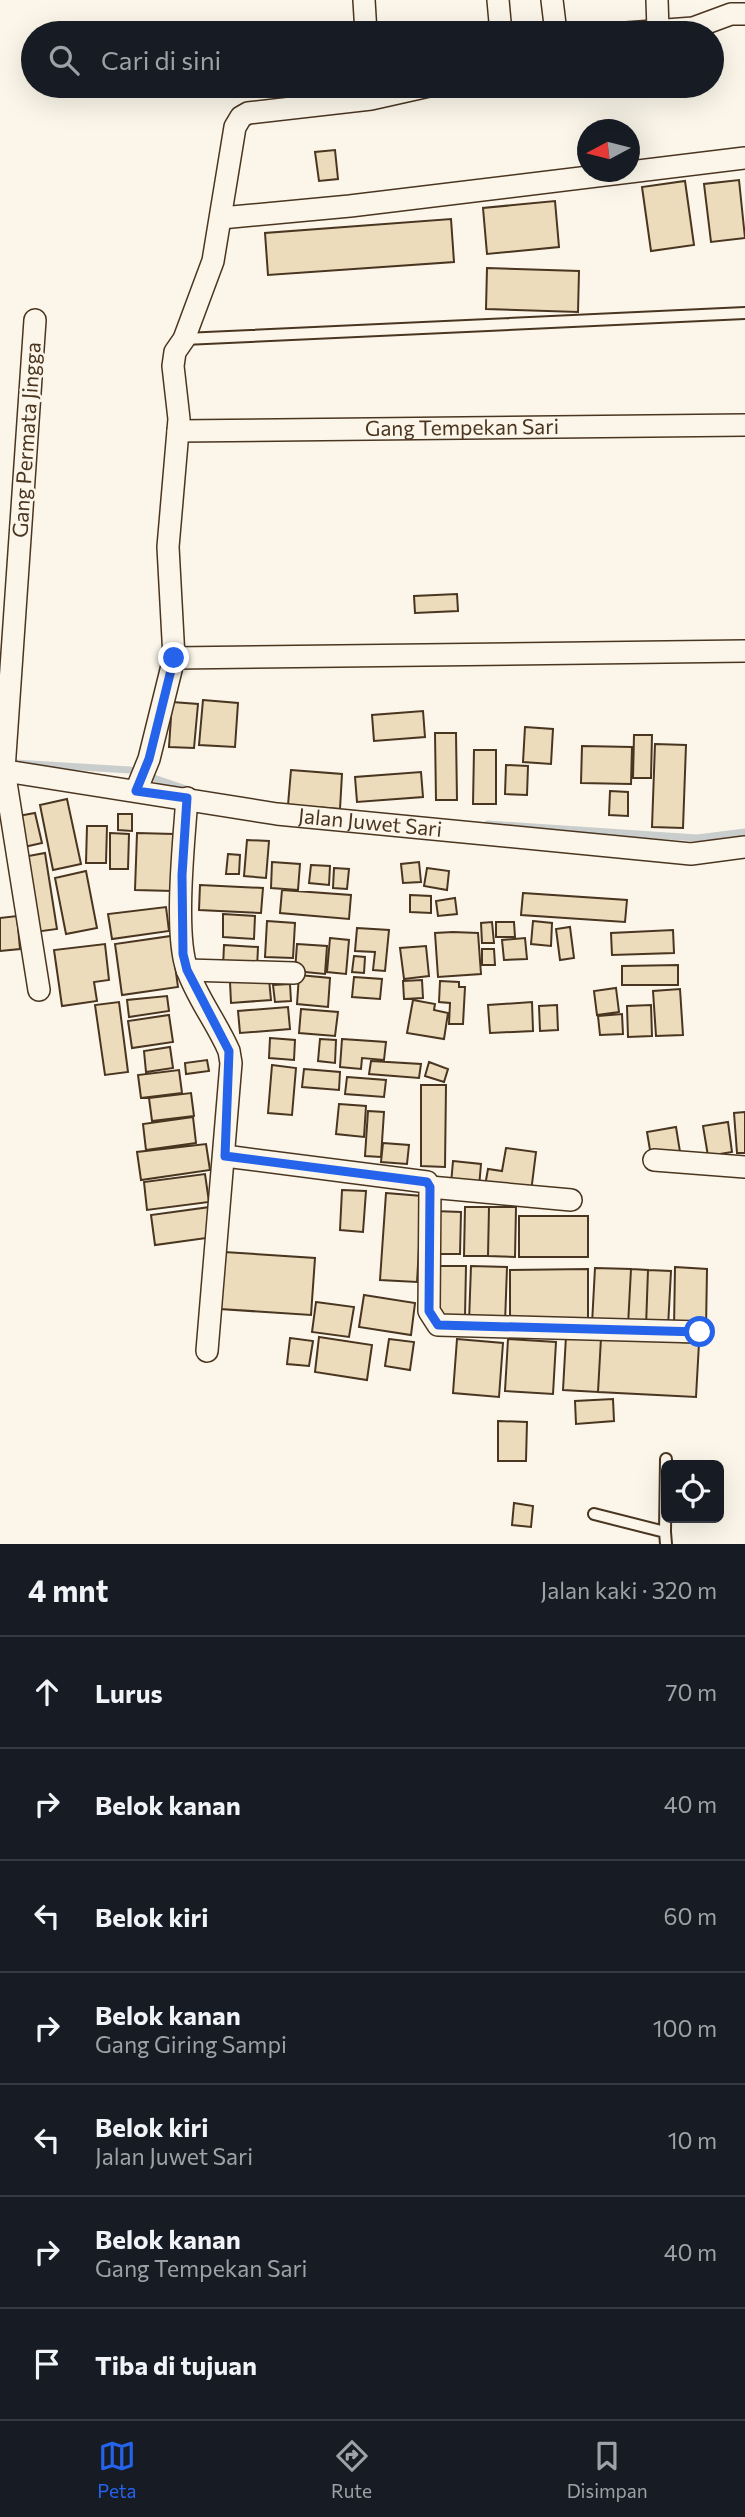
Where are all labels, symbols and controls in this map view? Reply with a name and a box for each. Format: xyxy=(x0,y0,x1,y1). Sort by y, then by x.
search box xyxy=(21,21,724,98)
icon: search xyxy=(45,41,83,79)
text: Cari di sini xyxy=(101,44,221,75)
north arrow xyxy=(577,119,640,182)
street label: Gang Permata Jingga xyxy=(6,341,45,539)
street label: Gang Tempekan Sari xyxy=(365,413,559,440)
route end xyxy=(158,642,189,673)
street label: Jalan Juwet Sari xyxy=(297,802,443,841)
route start xyxy=(684,1316,715,1347)
map controls xyxy=(661,1460,724,1523)
button: locate xyxy=(661,1460,724,1523)
text: 4 mnt xyxy=(28,1571,108,1608)
text: Jalan kaki · 320 m xyxy=(540,1576,717,1604)
icon: ahead xyxy=(28,1673,66,1711)
text: Lurus xyxy=(95,1677,163,1708)
text: 70 m xyxy=(665,1678,717,1706)
icon: right xyxy=(28,1785,66,1823)
text: Belok kanan xyxy=(95,1789,241,1820)
text: 40 m xyxy=(664,1790,717,1818)
icon: left xyxy=(28,1897,66,1935)
text: Belok kiri xyxy=(95,1901,209,1932)
text: 60 m xyxy=(664,1902,717,1930)
text: Belok kanan xyxy=(95,1999,241,2030)
icon: right xyxy=(28,2009,66,2047)
text: 100 m xyxy=(653,2014,717,2042)
text: Gang Giring Sampi xyxy=(95,2030,287,2058)
text: Belok kiri xyxy=(95,2111,209,2142)
icon: left xyxy=(28,2121,66,2159)
text: 10 m xyxy=(668,2126,717,2154)
text: Jalan Juwet Sari xyxy=(95,2142,253,2170)
text: Belok kanan xyxy=(95,2223,241,2254)
icon: right xyxy=(28,2233,66,2271)
text: 40 m xyxy=(664,2238,717,2266)
text: Gang Tempekan Sari xyxy=(95,2254,308,2282)
icon: arrive xyxy=(28,2345,66,2383)
text: Tiba di tujuan xyxy=(95,2349,257,2380)
tab: Peta xyxy=(97,2437,137,2502)
tab: Rute xyxy=(331,2437,372,2502)
tab: Disimpan xyxy=(567,2437,648,2502)

